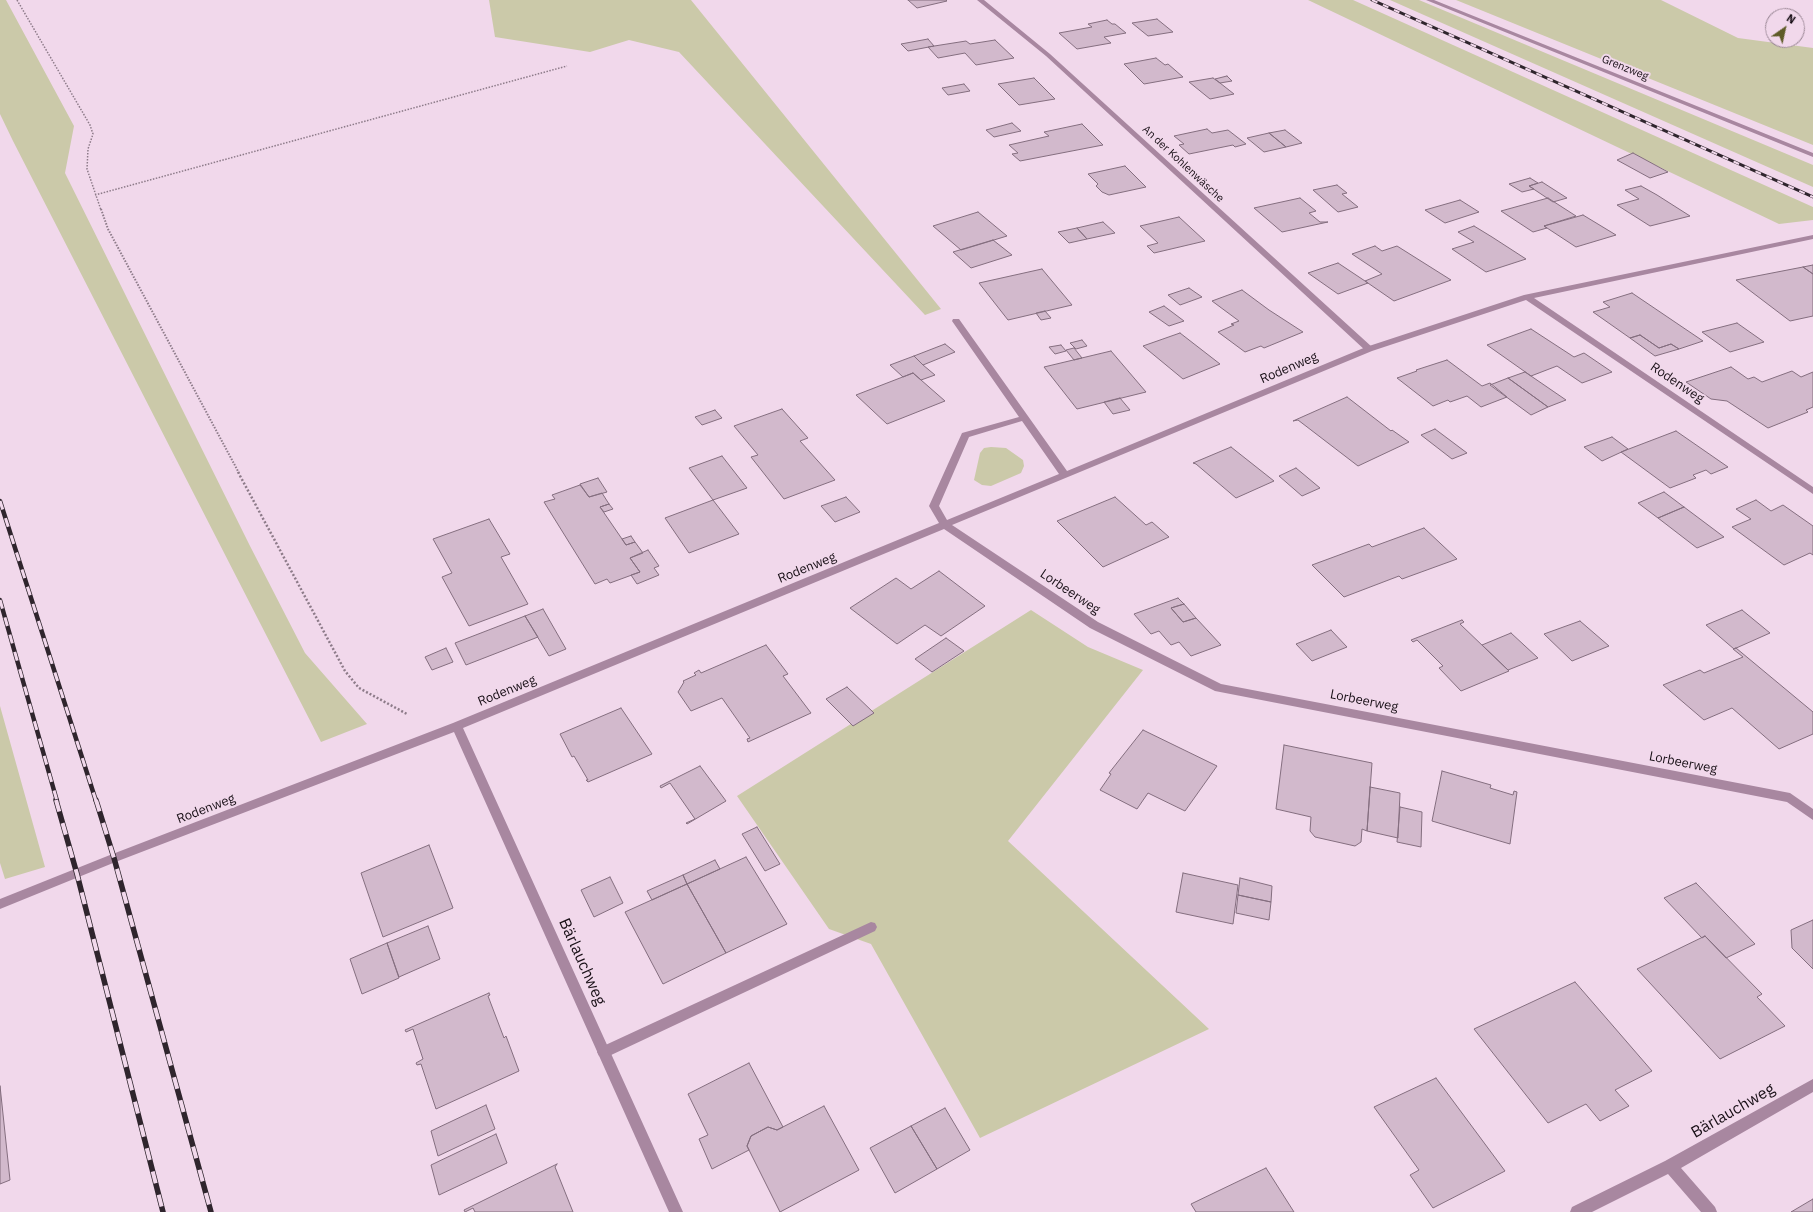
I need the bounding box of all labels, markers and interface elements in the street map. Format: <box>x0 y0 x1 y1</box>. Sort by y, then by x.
north arrow <box>1765 8 1805 48</box>
text: N <box>1784 11 1798 27</box>
street label: Grenzweg <box>1600 53 1650 83</box>
street label: An der Kohlenwäsche <box>1139 123 1227 205</box>
street label: Rodenweg <box>1258 349 1320 387</box>
street label: Rodenweg <box>1647 359 1707 407</box>
street label: Rodenweg <box>776 549 838 587</box>
street label: Lorbeerweg <box>1037 566 1103 618</box>
street label: Rodenweg <box>476 672 538 710</box>
street label: Lorbeerweg <box>1329 687 1399 715</box>
street label: Lorbeerweg <box>1648 749 1718 777</box>
street label: Rodenweg <box>175 791 237 827</box>
street label: Bärlauchweg <box>554 915 610 1009</box>
street label: Bärlauchweg <box>1688 1079 1778 1143</box>

